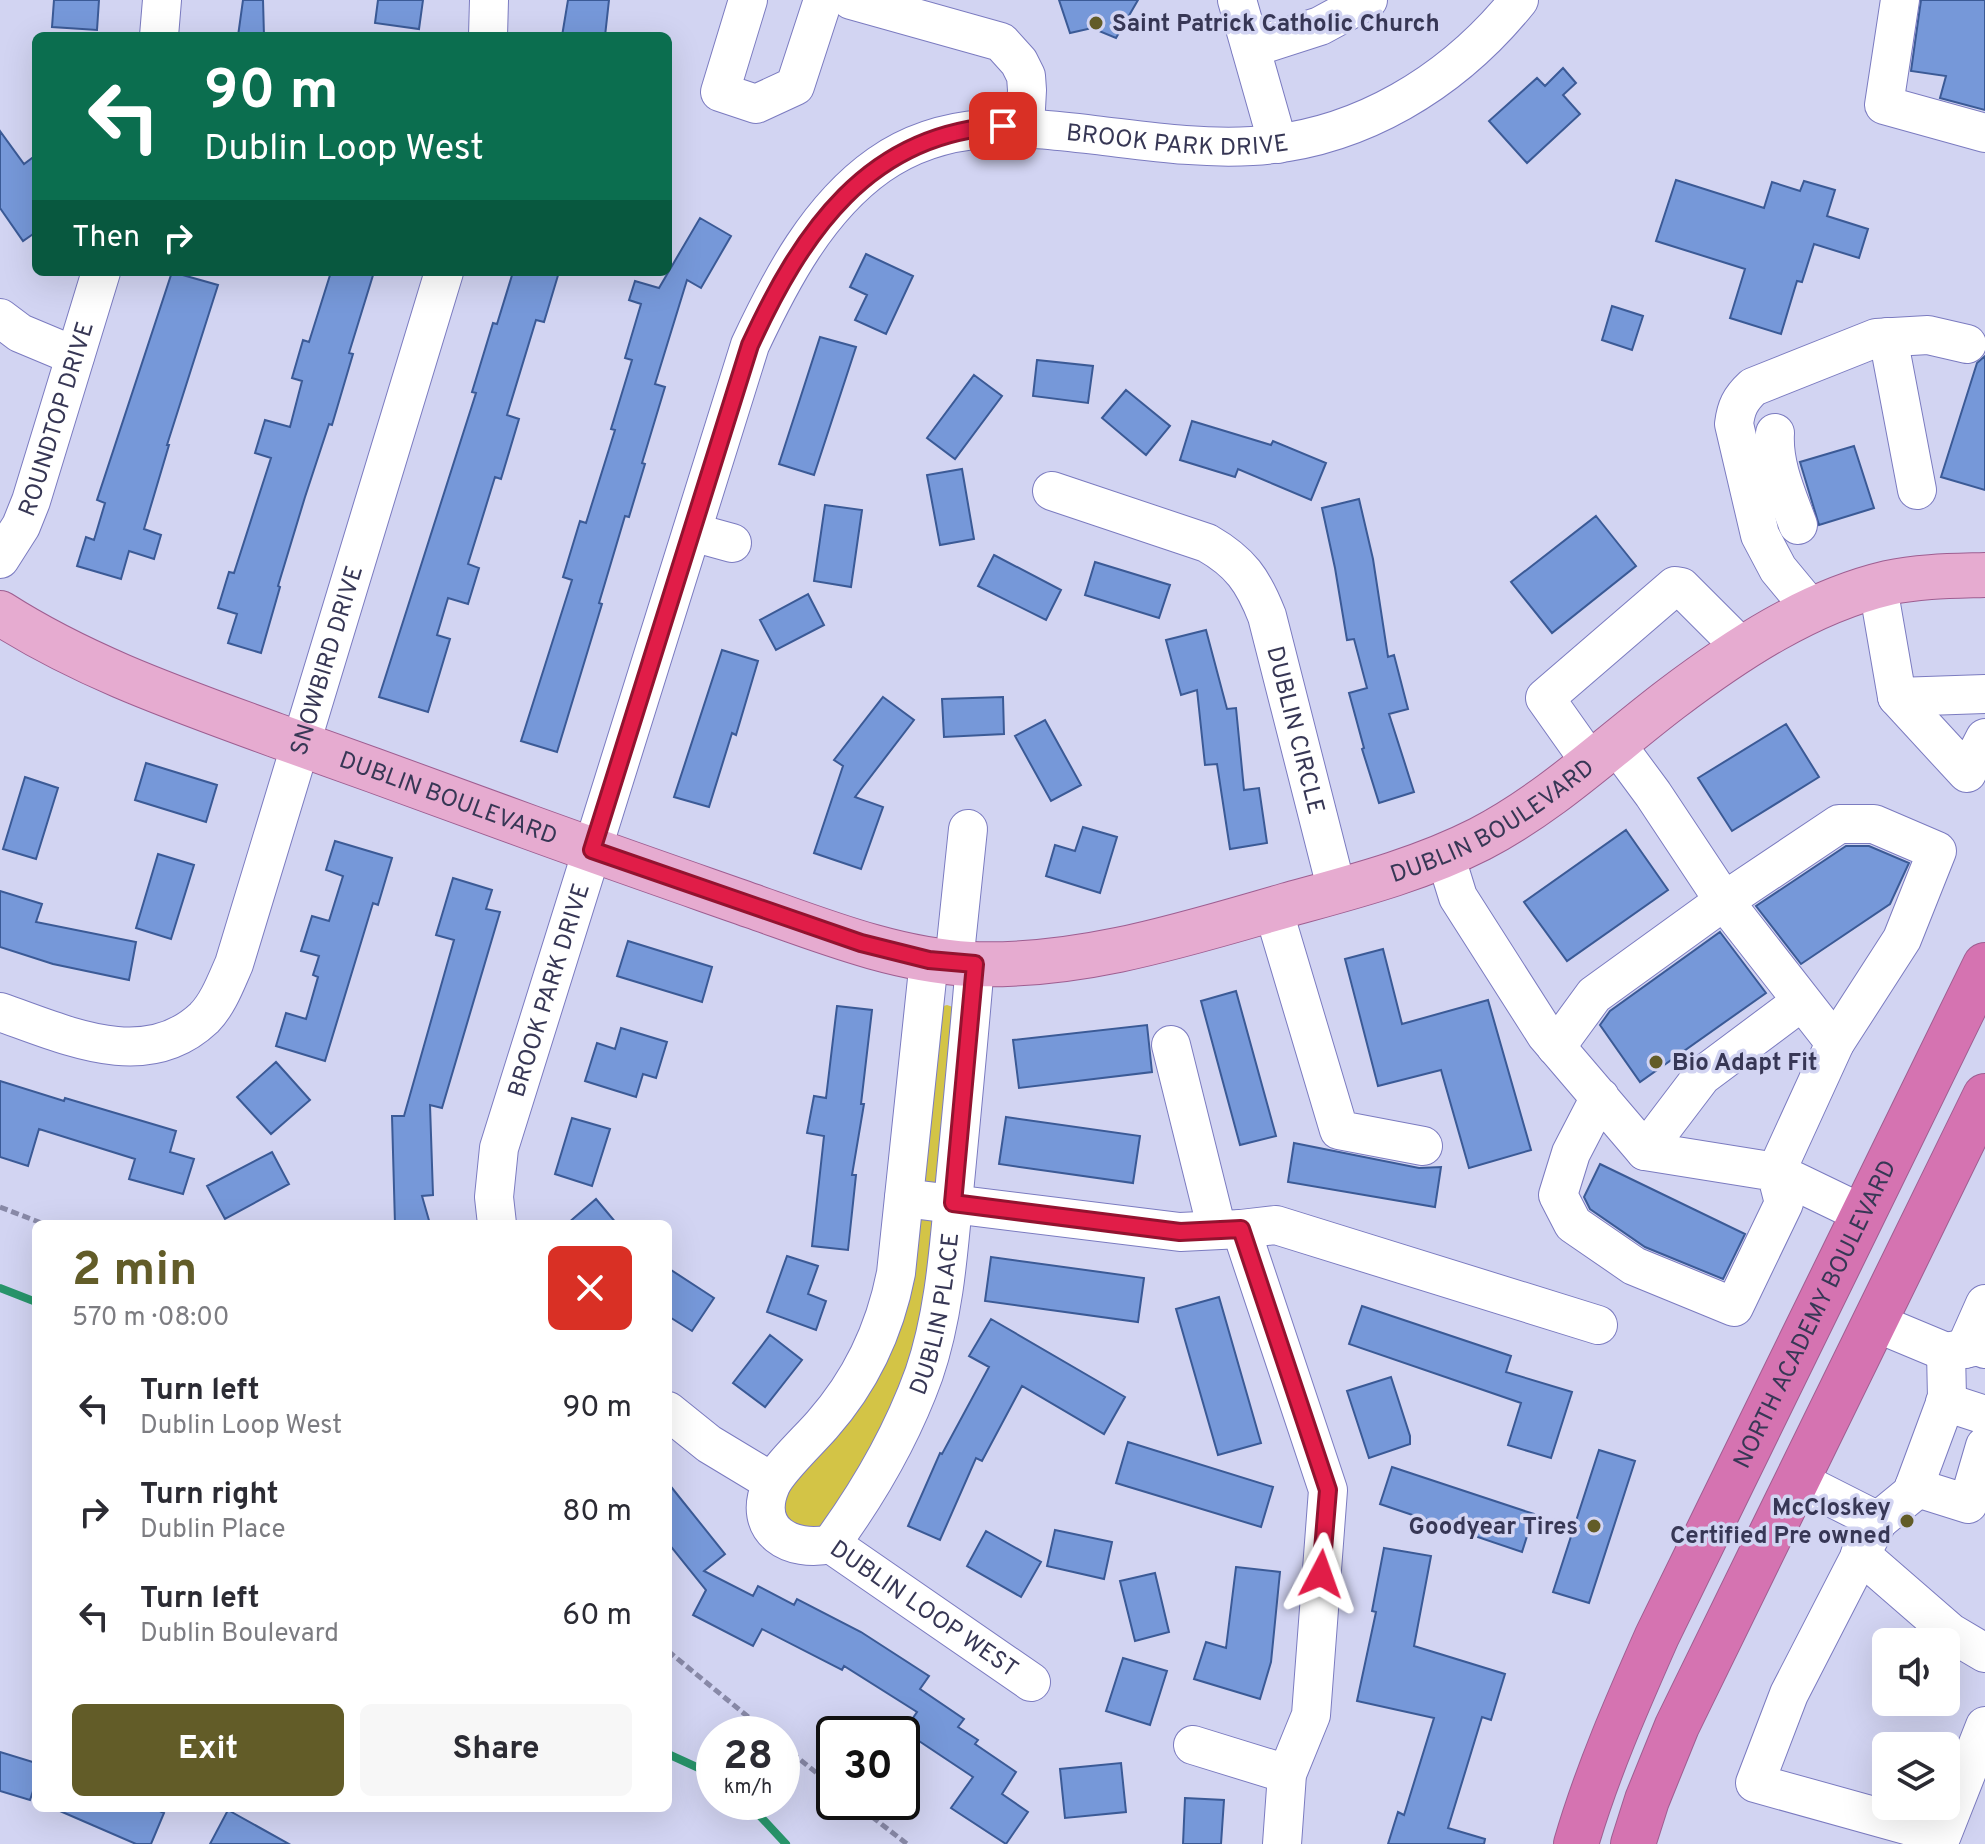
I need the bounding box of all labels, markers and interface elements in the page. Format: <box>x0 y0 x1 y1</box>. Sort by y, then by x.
place label: Saint Patrick Catholic Church <box>1112 10 1440 40</box>
marker: Saint Patrick Catholic Church <box>1087 14 1105 32</box>
text: 90 m <box>204 58 339 128</box>
icon: left <box>72 64 176 168</box>
pin <box>969 92 1037 160</box>
icon: arrive <box>981 104 1025 148</box>
street label: BROOK PARK DRIVE <box>1065 119 1290 164</box>
text: Dublin Loop West <box>204 127 484 173</box>
icon: right <box>156 216 200 260</box>
text: Then <box>72 220 140 257</box>
street label: ROUNDTOP DRIVE <box>13 318 102 521</box>
street label: SNOWBIRD DRIVE <box>285 562 371 759</box>
street label: DUBLIN CIRCLE <box>1258 643 1330 818</box>
street label: DUBLIN BOULEVARD <box>335 746 561 853</box>
street label: DUBLIN BOULEVARD <box>1387 753 1601 891</box>
street label: BROOK PARK DRIVE <box>503 880 598 1101</box>
place label: Bio Adapt Fit <box>1672 1049 1817 1079</box>
marker: Bio Adapt Fit <box>1647 1053 1665 1071</box>
street label: NORTH ACADEMY BOULEVARD <box>1728 1156 1904 1474</box>
street label: DUBLIN PLACE <box>904 1231 967 1400</box>
text: 2 min <box>72 1242 197 1302</box>
button: close <box>548 1246 632 1330</box>
text: 570 m · 08:00 <box>72 1302 229 1335</box>
text: Turn left <box>140 1373 260 1410</box>
icon: left <box>72 1386 116 1430</box>
text: 90 m <box>563 1390 632 1427</box>
text: Dublin Loop West <box>140 1410 342 1443</box>
text: Turn right <box>140 1477 278 1514</box>
icon: right <box>72 1490 116 1534</box>
text: 80 m <box>562 1494 632 1531</box>
place label: McCloskey Certified Pre owned <box>1670 1494 1891 1552</box>
marker: McCloskey Certified Pre owned <box>1898 1512 1916 1530</box>
place label: Goodyear Tires <box>1409 1513 1578 1543</box>
text: Dublin Place <box>140 1514 286 1547</box>
marker: Goodyear Tires <box>1585 1517 1603 1535</box>
position arrow <box>1279 1532 1363 1616</box>
street label: DUBLIN LOOP WEST <box>823 1535 1023 1685</box>
text: Turn left <box>140 1581 260 1618</box>
icon: left <box>72 1594 116 1638</box>
text: 60 m <box>562 1598 632 1635</box>
text: Dublin Boulevard <box>140 1618 339 1651</box>
map controls <box>1872 1628 1960 1820</box>
button: sound <box>1872 1628 1960 1716</box>
button: Exit <box>72 1704 344 1796</box>
button: Share <box>360 1704 632 1796</box>
speed limit sign: 30 <box>816 1716 920 1820</box>
button: layers <box>1872 1732 1960 1820</box>
text: 28 <box>723 1733 773 1783</box>
text: km/h <box>724 1775 772 1801</box>

